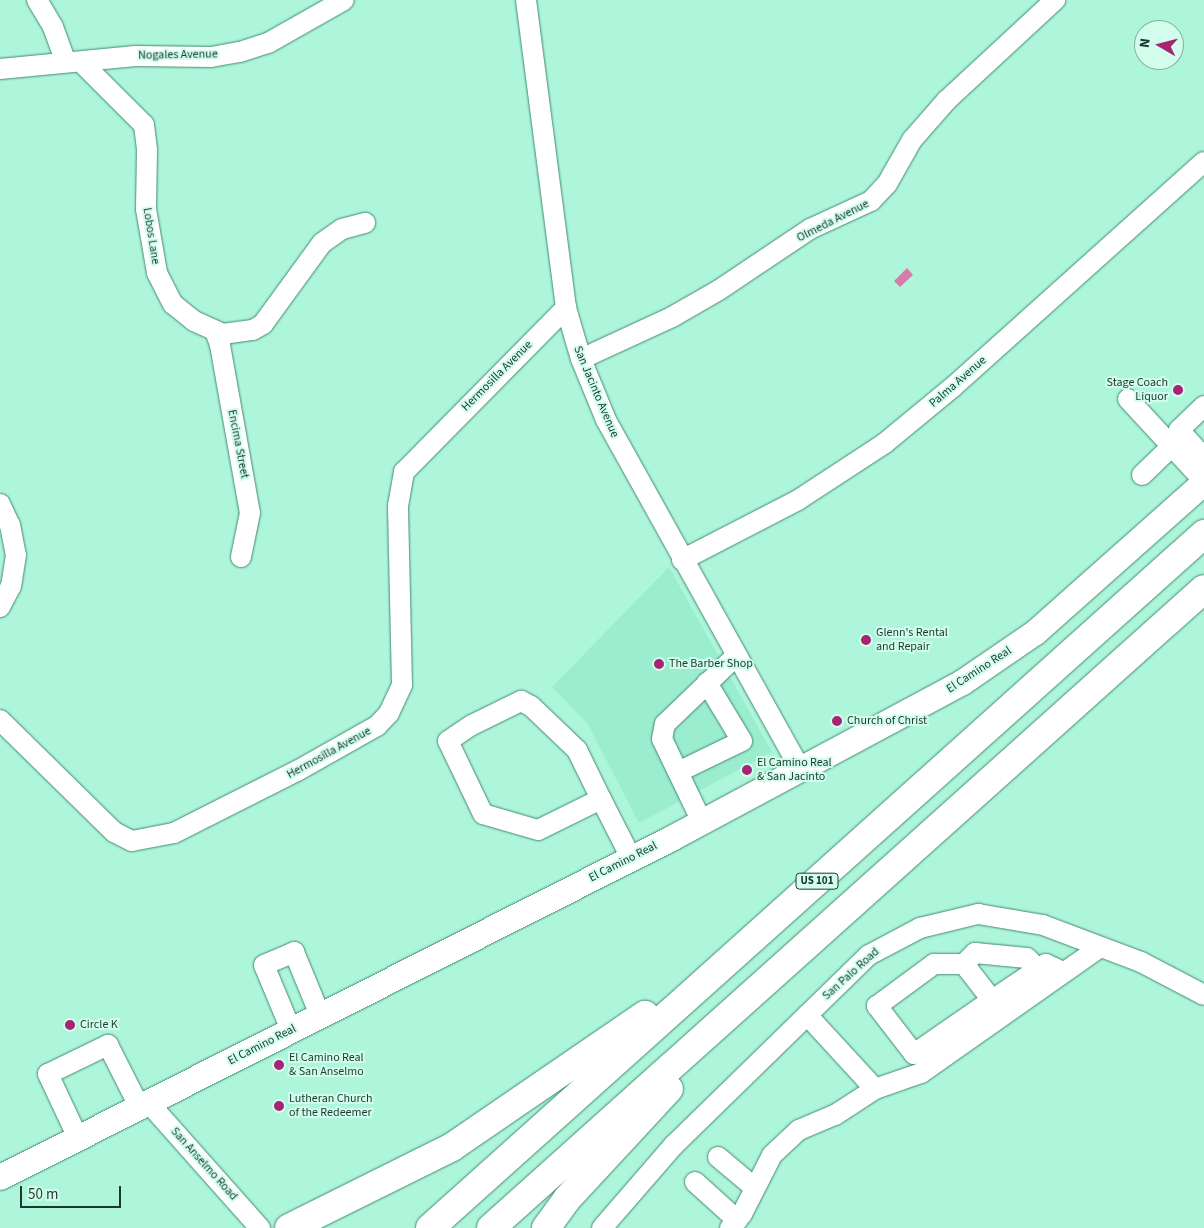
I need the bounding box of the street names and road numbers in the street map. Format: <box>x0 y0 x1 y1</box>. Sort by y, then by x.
street label: Nogales Avenue <box>138 47 218 63</box>
street label: Olmeda Avenue <box>795 197 871 245</box>
street label: Lobos Lane <box>139 207 163 265</box>
street label: Hermosilla Avenue <box>459 338 535 414</box>
street label: San Jacinto Avenue <box>570 344 622 440</box>
street label: Palma Avenue <box>927 353 989 411</box>
street label: Encima Street <box>224 408 252 480</box>
street label: El Camino Real <box>944 644 1014 696</box>
street label: Hermosilla Avenue <box>284 724 374 782</box>
street label: El Camino Real <box>586 839 660 885</box>
road number: US 101 <box>794 872 840 889</box>
street label: San Palo Road <box>820 945 882 1003</box>
street label: El Camino Real <box>225 1022 299 1068</box>
street label: San Anselmo Road <box>167 1125 241 1203</box>

